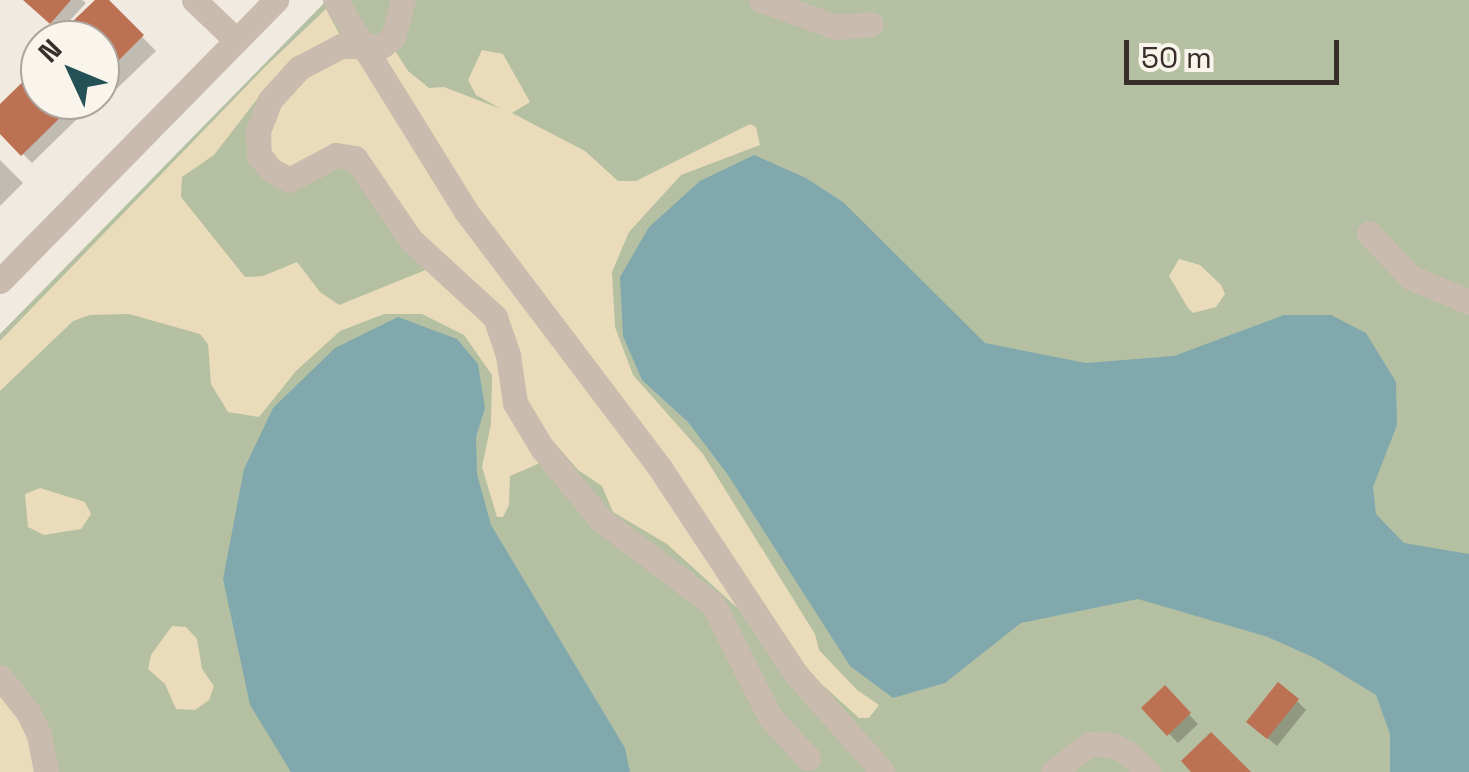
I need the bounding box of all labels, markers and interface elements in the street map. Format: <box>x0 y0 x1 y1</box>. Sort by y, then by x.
north arrow <box>20 20 120 120</box>
scale bar <box>1129 20 1344 82</box>
text: N <box>30 31 69 70</box>
text: 50 m <box>1141 38 1212 77</box>

